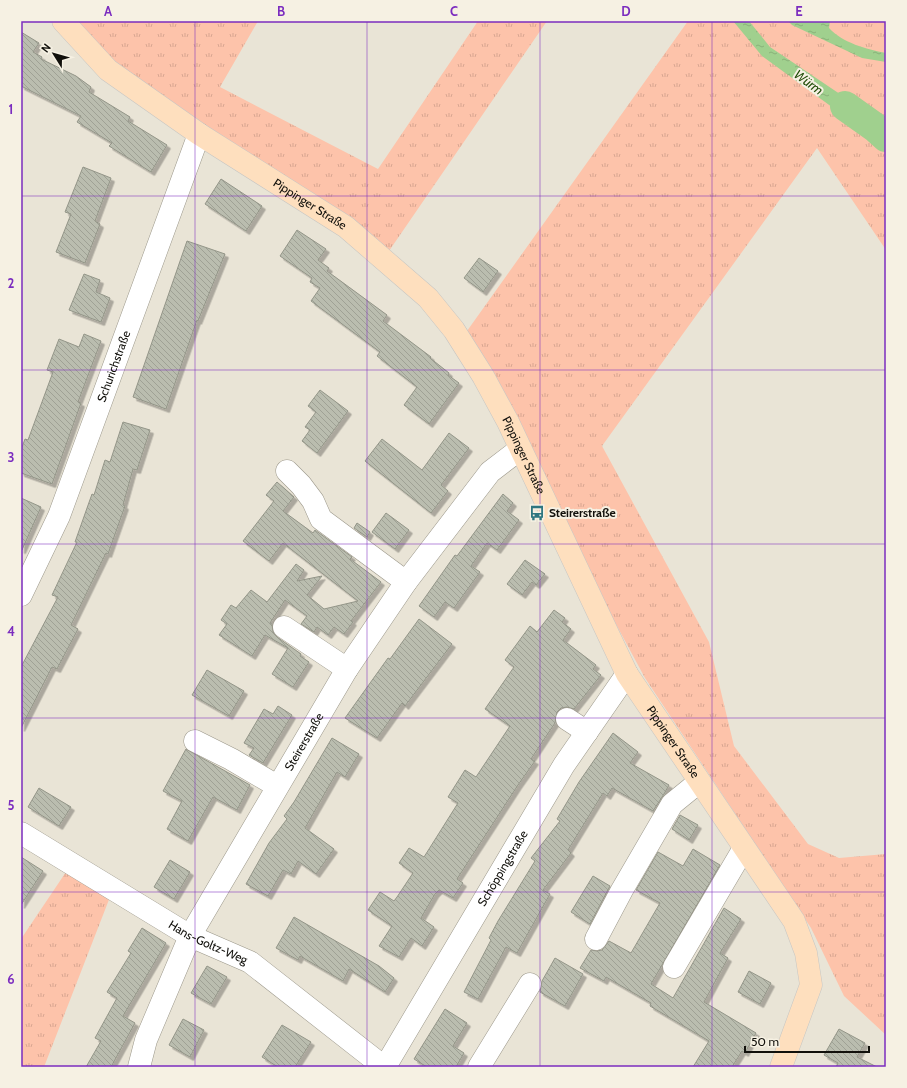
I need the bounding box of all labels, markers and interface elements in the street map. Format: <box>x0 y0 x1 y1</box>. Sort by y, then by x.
text: A <box>104 3 113 19</box>
text: B <box>277 3 285 19</box>
text: C <box>450 3 458 19</box>
text: D <box>621 3 631 19</box>
text: E <box>795 3 803 19</box>
north arrow <box>34 34 74 74</box>
text: N <box>38 41 54 55</box>
water label: Würm <box>791 66 827 98</box>
text: 1 <box>9 101 13 117</box>
street label: Pippinger Straße <box>271 175 350 233</box>
text: 2 <box>8 275 15 291</box>
street label: Schurichstraße <box>93 328 133 404</box>
street label: Pippinger Straße <box>499 414 549 496</box>
text: 3 <box>7 449 15 465</box>
bus stop icon: Steirerstraße <box>528 504 546 522</box>
place label: Steirerstraße <box>549 505 616 520</box>
text: 4 <box>7 623 15 639</box>
street label: Pippinger Straße <box>644 703 703 781</box>
street label: Steirerstraße <box>281 710 327 773</box>
text: 5 <box>8 797 15 813</box>
street label: Schöppingstraße <box>474 827 531 909</box>
street label: Hans-Goltz-Weg <box>166 917 251 967</box>
text: 6 <box>7 971 15 987</box>
scale bar <box>745 1028 869 1054</box>
text: 50 m <box>751 1034 779 1049</box>

